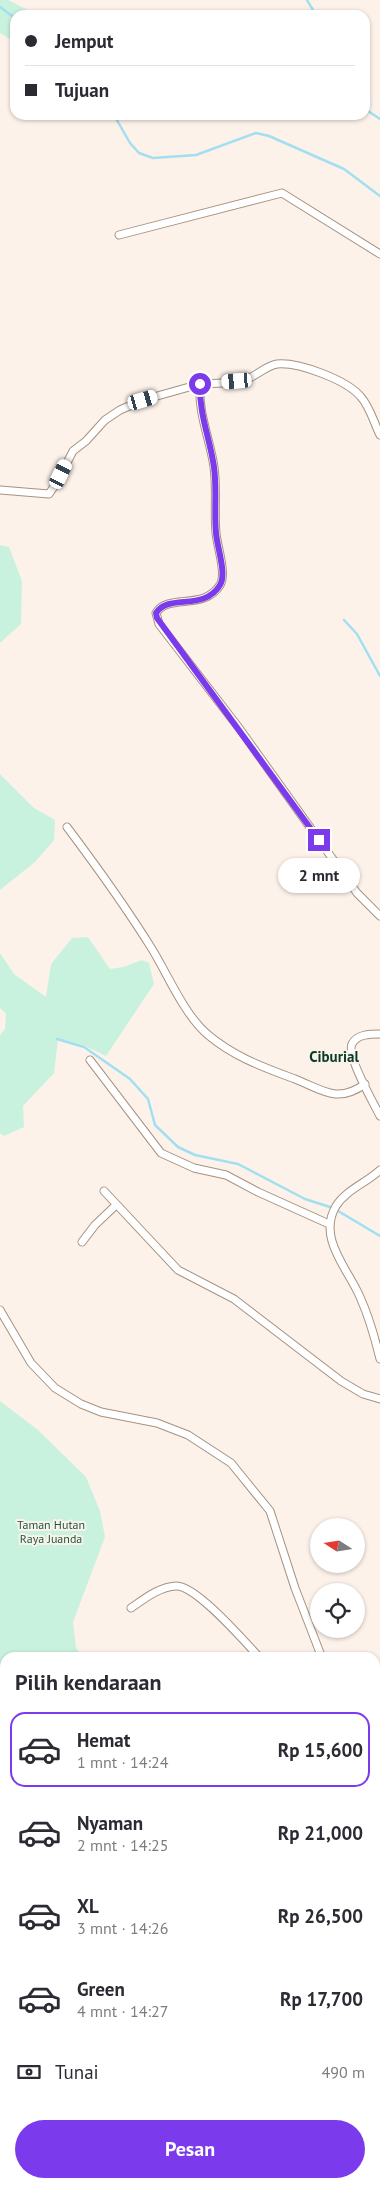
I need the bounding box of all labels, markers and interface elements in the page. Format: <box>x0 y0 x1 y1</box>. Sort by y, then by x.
text: Jemput <box>55 29 113 53</box>
text: Tujuan <box>55 78 109 102</box>
car <box>221 372 252 390</box>
route start <box>189 373 211 395</box>
car <box>126 389 159 411</box>
car <box>47 457 74 491</box>
route end <box>308 829 330 851</box>
callout: 2 mnt <box>278 858 360 892</box>
text: 2 mnt <box>299 865 339 885</box>
district label: Ciburial <box>309 1047 359 1066</box>
park label: Taman Hutan Raya Juanda <box>17 1517 85 1546</box>
north arrow <box>310 1518 365 1572</box>
map controls <box>310 1518 365 1638</box>
button: locate <box>310 1583 365 1638</box>
text: Pilih kendaraan <box>15 1668 161 1696</box>
icon: car <box>17 1727 62 1772</box>
text: Hemat <box>77 1728 130 1752</box>
text: Rp 15,600 <box>278 1738 363 1762</box>
text: 1 mnt · 14:24 <box>77 1752 168 1772</box>
icon: car <box>17 1810 62 1855</box>
text: Nyaman <box>77 1811 143 1835</box>
text: Rp 21,000 <box>278 1821 363 1845</box>
text: 2 mnt · 14:25 <box>77 1835 168 1855</box>
icon: car <box>17 1893 62 1938</box>
text: XL <box>77 1894 99 1918</box>
text: Rp 26,500 <box>278 1904 363 1928</box>
text: 3 mnt · 14:26 <box>77 1918 168 1938</box>
icon: car <box>17 1976 62 2021</box>
text: Green <box>77 1977 125 2001</box>
text: Rp 17,700 <box>280 1987 363 2011</box>
text: 4 mnt · 14:27 <box>77 2001 168 2021</box>
icon: cash <box>15 2058 43 2086</box>
text: Tunai <box>55 2060 99 2084</box>
text: 490 m <box>322 2062 365 2082</box>
button: Pesan <box>15 2120 365 2178</box>

